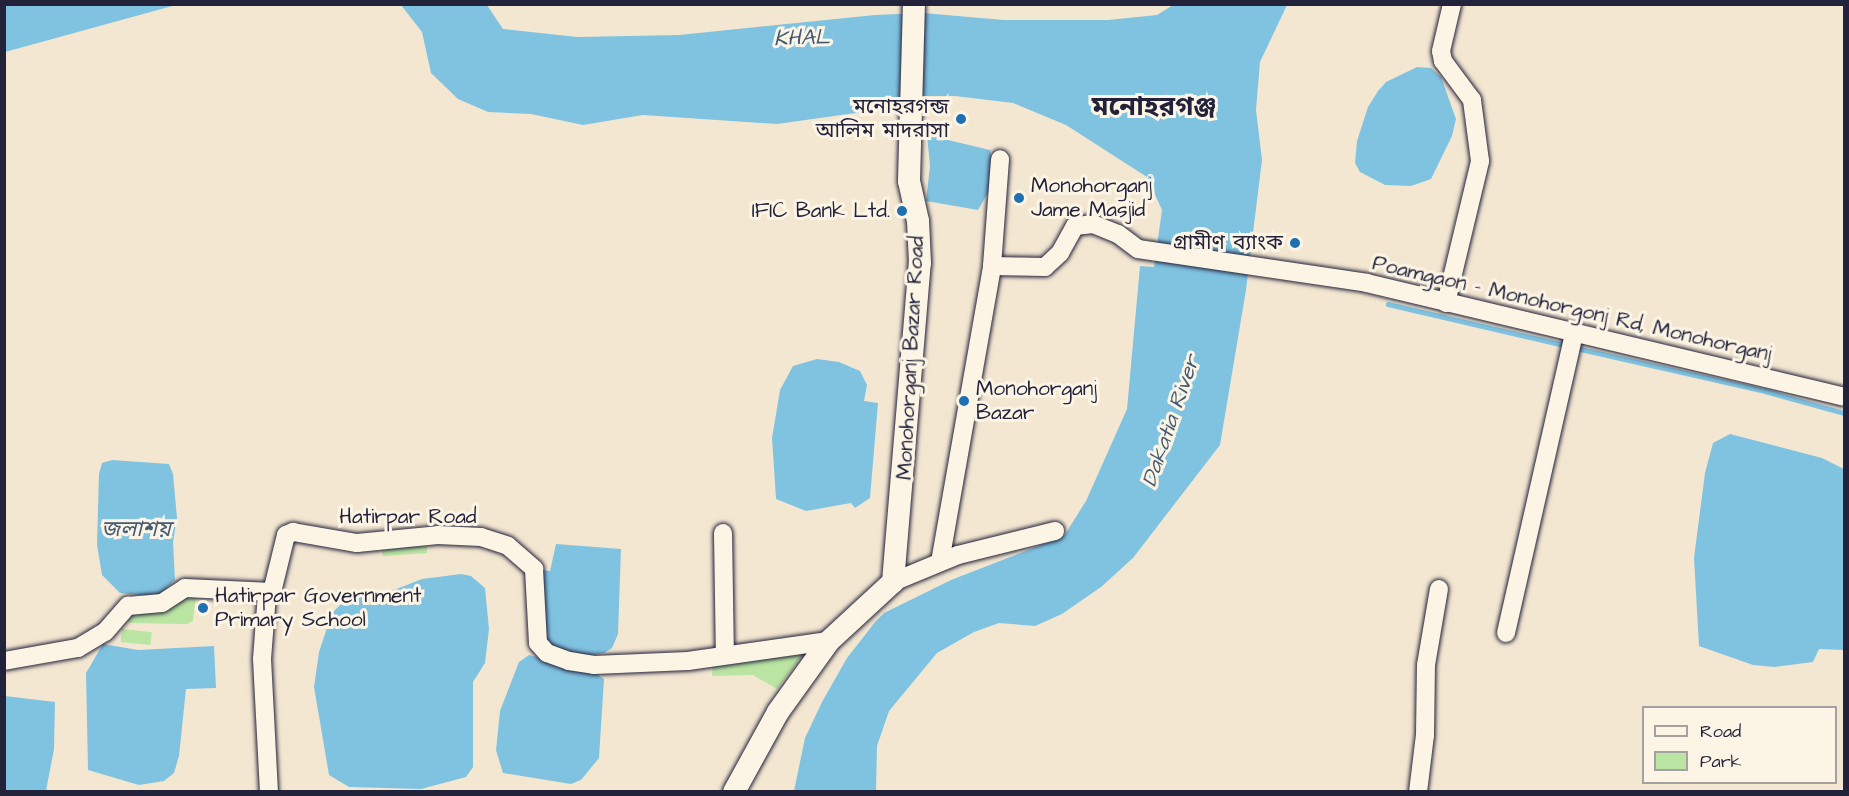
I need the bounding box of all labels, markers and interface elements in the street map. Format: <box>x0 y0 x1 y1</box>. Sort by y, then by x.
water label: KHAL <box>774 24 830 52</box>
district label: মনোহরগঞ্জ <box>1092 92 1216 124</box>
place label: মনোহরগন্জ আলিম মাদরাসা <box>816 94 949 144</box>
marker: মনোহরগন্জ আলিম মাদরাসা <box>954 112 968 126</box>
place label: Monohorganj Jame Masjid <box>1031 173 1152 223</box>
marker: Monohorganj Jame Masjid <box>1012 191 1026 205</box>
place label: IFIC Bank Ltd. <box>752 198 890 224</box>
marker: IFIC Bank Ltd. <box>895 204 909 218</box>
place label: গ্রামীণ ব্যাংক <box>1173 230 1283 256</box>
street label: Monohorganj Bazar Road <box>892 235 930 481</box>
marker: গ্রামীণ ব্যাংক <box>1288 236 1302 250</box>
street label: Poamgaon - Monohorgonj Rd, Monohorganj <box>1370 251 1774 367</box>
water label: Dakatia River <box>1136 352 1206 490</box>
place label: Monohorganj Bazar <box>976 376 1097 426</box>
marker: Monohorganj Bazar <box>957 394 971 408</box>
street label: Hatirpar Road <box>339 504 477 530</box>
water label: জলাশয় <box>101 517 171 543</box>
place label: Hatirpar Government Primary School <box>215 583 421 633</box>
marker: Hatirpar Government Primary School <box>196 601 210 615</box>
legend <box>1642 706 1837 784</box>
text: Road <box>1700 719 1741 744</box>
text: Park <box>1700 749 1742 774</box>

